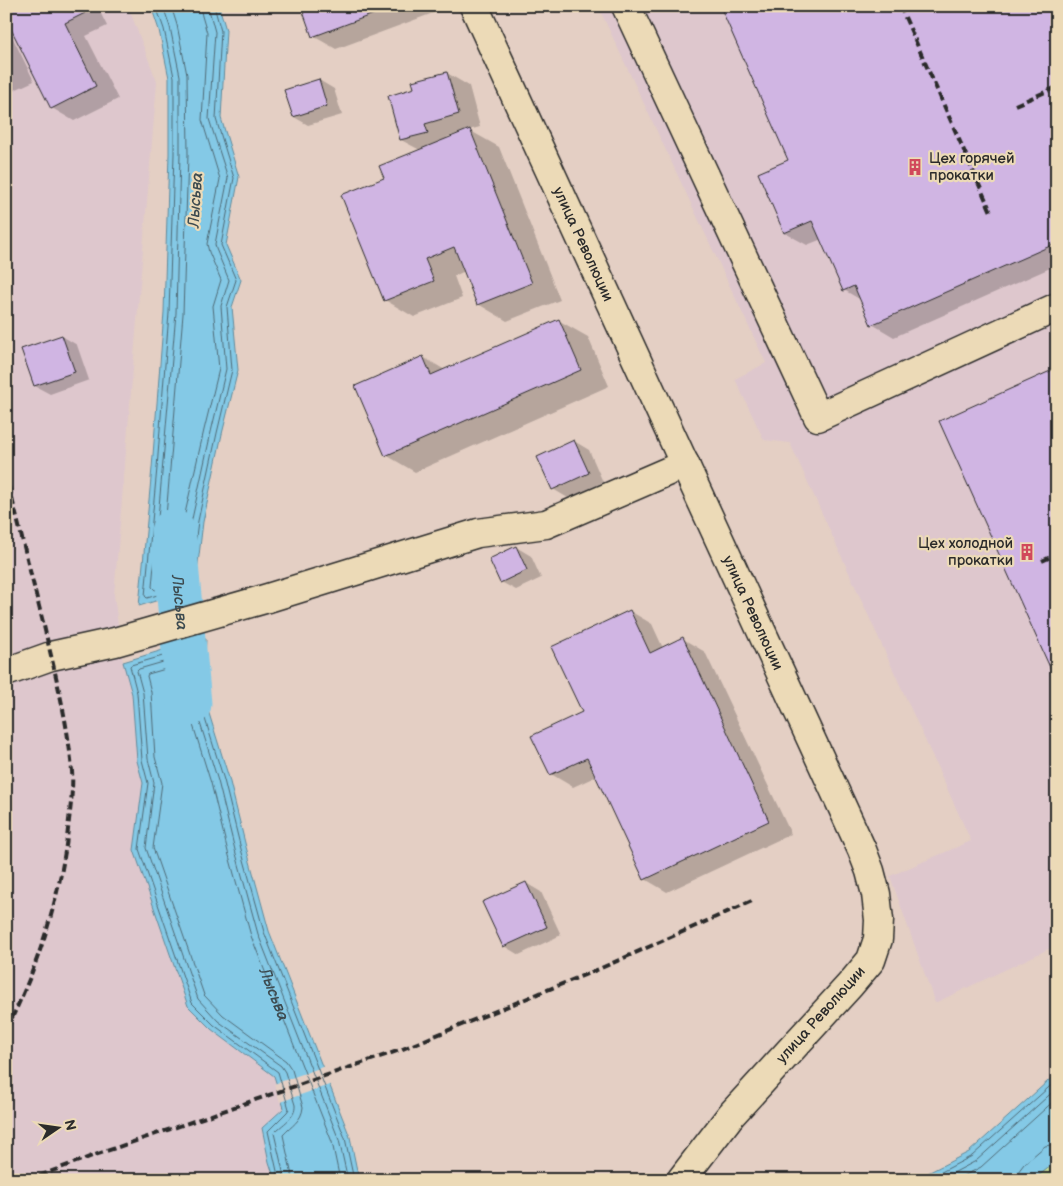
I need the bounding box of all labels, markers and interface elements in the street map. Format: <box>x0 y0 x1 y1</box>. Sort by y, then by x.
place label: Цех горячей прокатки <box>929 149 1014 185</box>
building icon: Цех горячей прокатки <box>905 157 925 177</box>
water label: Лысьва <box>185 172 207 229</box>
street label: улица Революции <box>549 184 618 304</box>
place label: Цех холодной прокатки <box>918 534 1013 570</box>
building icon: Цех холодной прокатки <box>1017 542 1037 562</box>
street label: улица Революции <box>718 552 788 673</box>
water label: Лысьва <box>167 573 192 631</box>
street label: улица Революции <box>772 962 870 1068</box>
water label: Лысьва <box>255 964 293 1024</box>
north arrow <box>32 1104 82 1154</box>
text: N <box>61 1118 80 1132</box>

